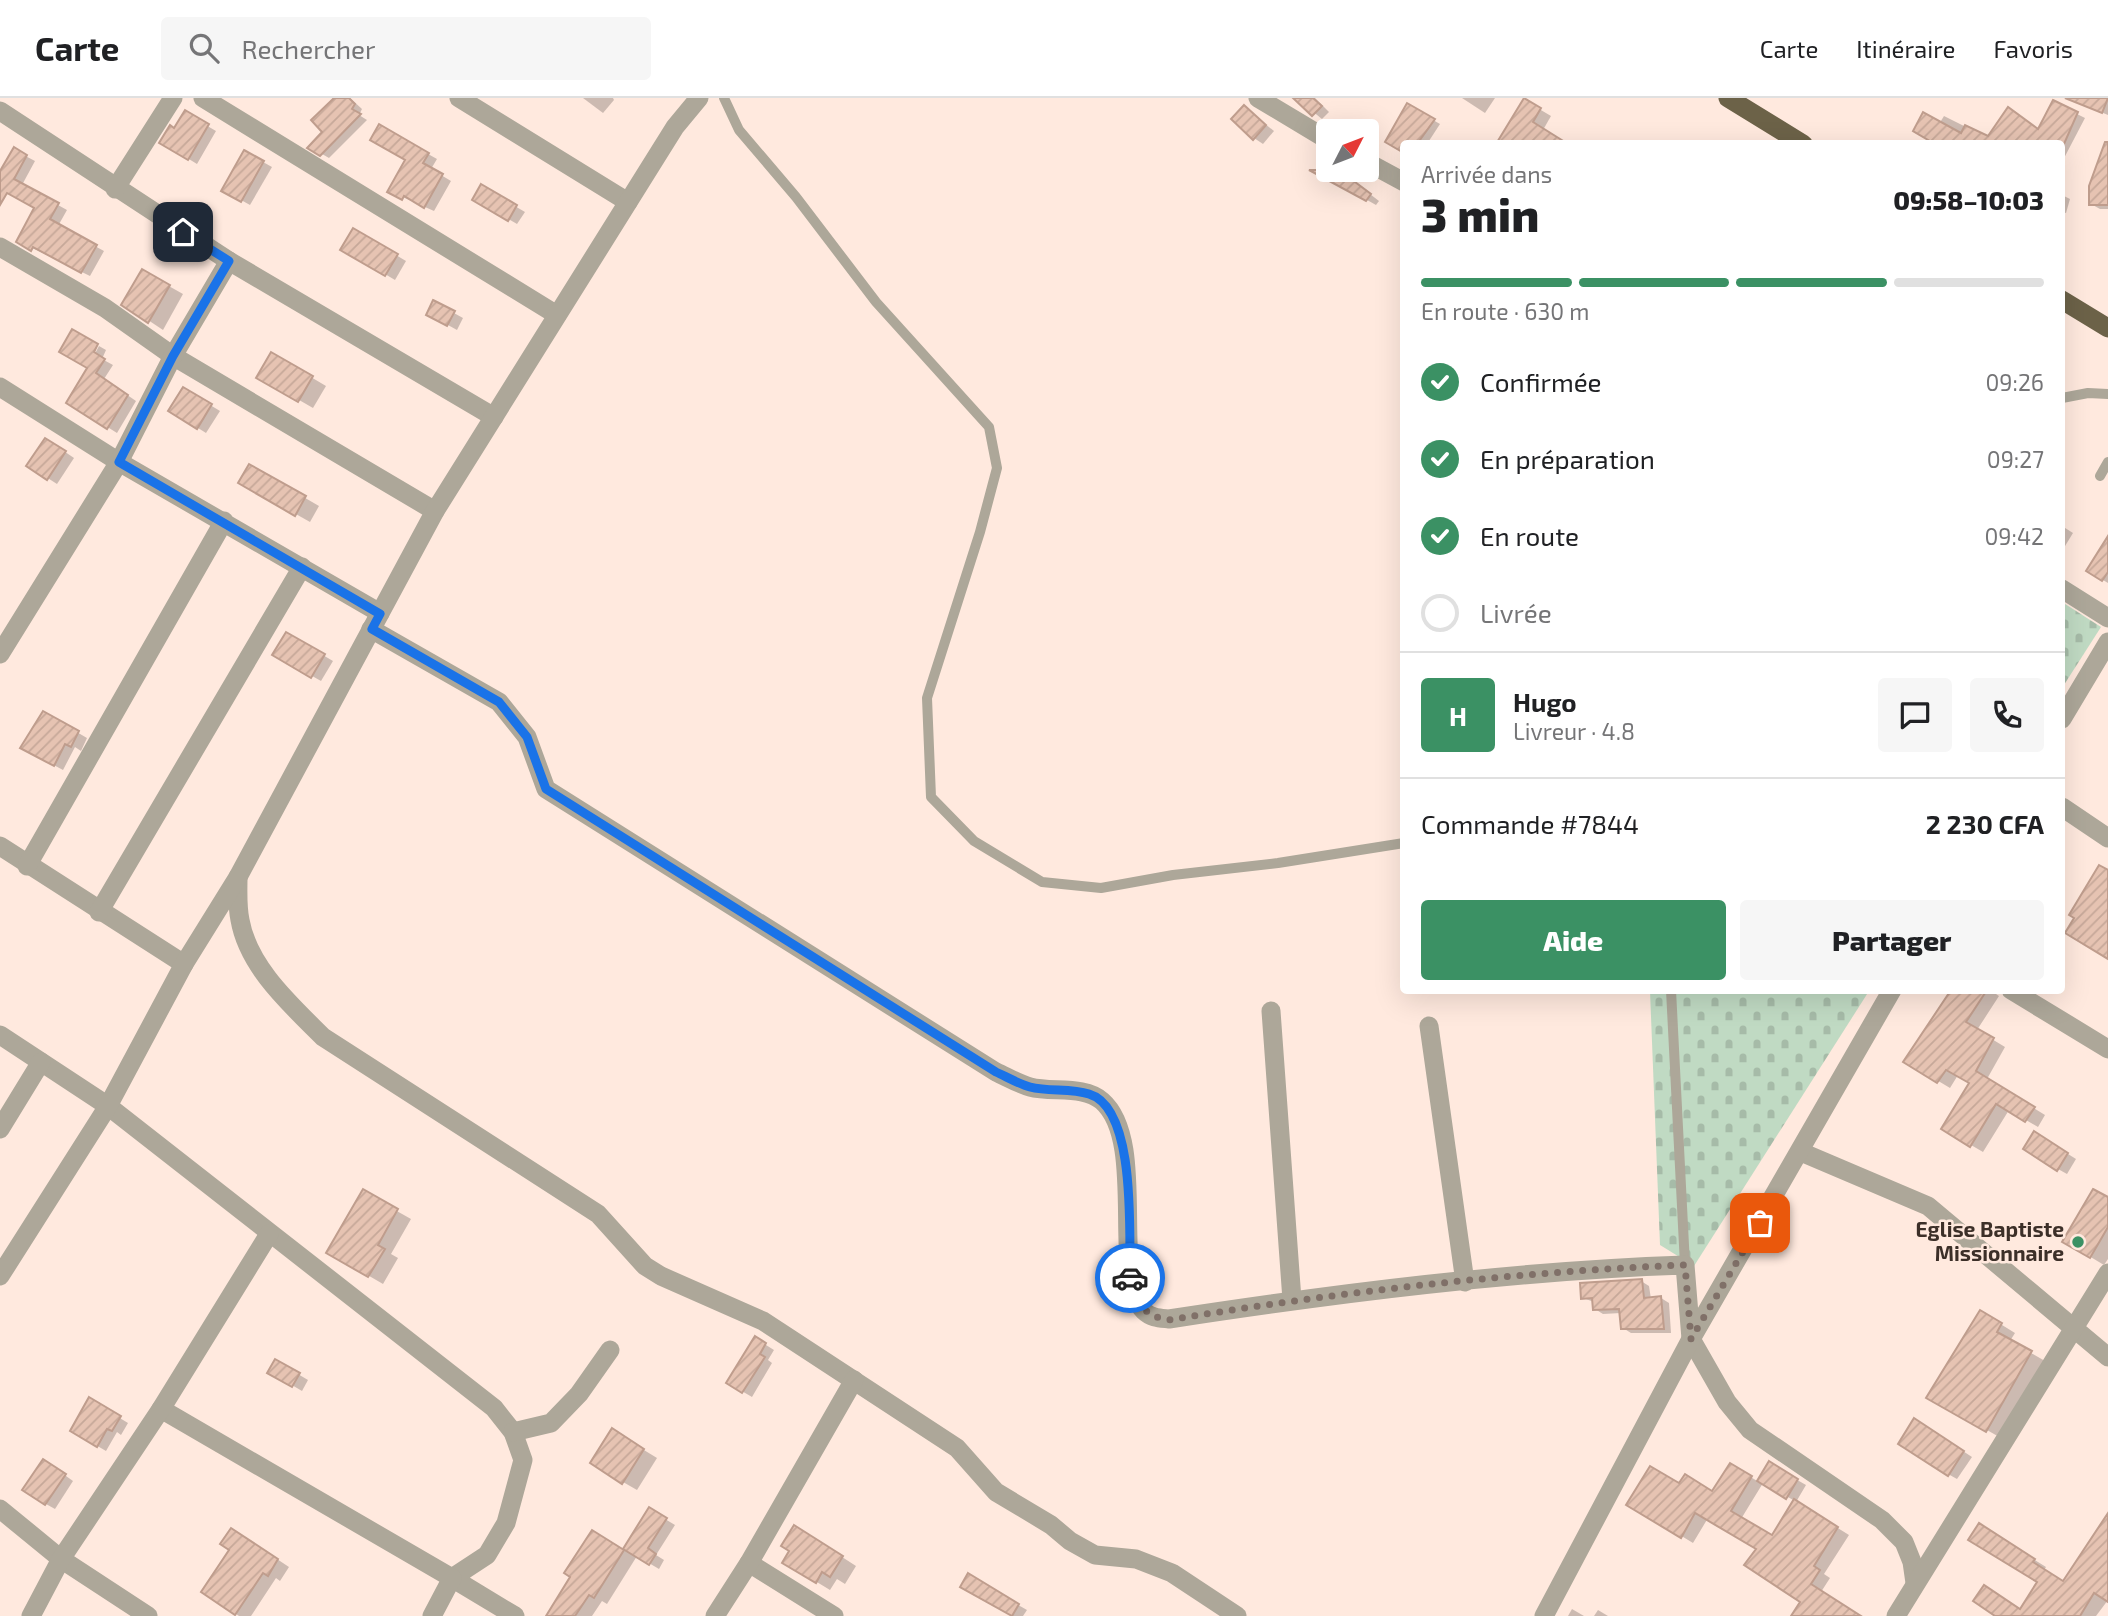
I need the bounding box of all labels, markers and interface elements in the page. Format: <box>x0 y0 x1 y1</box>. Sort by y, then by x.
search box <box>161 17 651 80</box>
text: Carte <box>35 28 119 68</box>
icon: search <box>185 29 223 67</box>
text: Rechercher <box>241 33 375 64</box>
text: Carte <box>1760 34 1818 63</box>
text: Itinéraire <box>1856 34 1955 63</box>
text: Favoris <box>1993 34 2073 63</box>
north arrow <box>1316 119 1379 182</box>
map controls <box>1316 119 1379 182</box>
text: Arrivée dans <box>1421 160 1552 188</box>
text: 09:58–10:03 <box>1893 184 2044 215</box>
text: 3 min <box>1421 186 1539 241</box>
pin <box>153 202 213 262</box>
icon: home <box>164 213 202 251</box>
text: En route · 630 m <box>1421 297 1589 325</box>
icon: check <box>1421 363 1459 401</box>
text: Confirmée <box>1480 366 1602 397</box>
text: 09:26 <box>1985 368 2044 396</box>
icon: check <box>1421 440 1459 478</box>
text: En préparation <box>1480 443 1655 474</box>
text: 09:27 <box>1987 445 2044 473</box>
icon: check <box>1421 517 1459 555</box>
text: En route <box>1480 520 1579 551</box>
text: 09:42 <box>1984 522 2044 550</box>
text: Livrée <box>1480 597 1552 628</box>
button: chat <box>1878 678 1952 752</box>
button: phone <box>1970 678 2044 752</box>
text: Hugo <box>1513 686 1577 717</box>
text: H <box>1449 700 1467 731</box>
text: Livreur · 4.8 <box>1513 717 1635 745</box>
text: Commande #7844 <box>1421 808 1639 839</box>
text: 2 230 CFA <box>1926 808 2044 839</box>
button: Aide <box>1421 900 1726 980</box>
button: Partager <box>1740 900 2044 980</box>
pin <box>1730 1193 1790 1253</box>
icon: bag <box>1741 1204 1779 1242</box>
place label: Eglise Baptiste Missionnaire <box>1915 1216 2064 1265</box>
marker: Eglise Baptiste Missionnaire <box>2070 1234 2086 1250</box>
courier <box>1095 1243 1165 1313</box>
icon: car <box>1111 1259 1149 1297</box>

